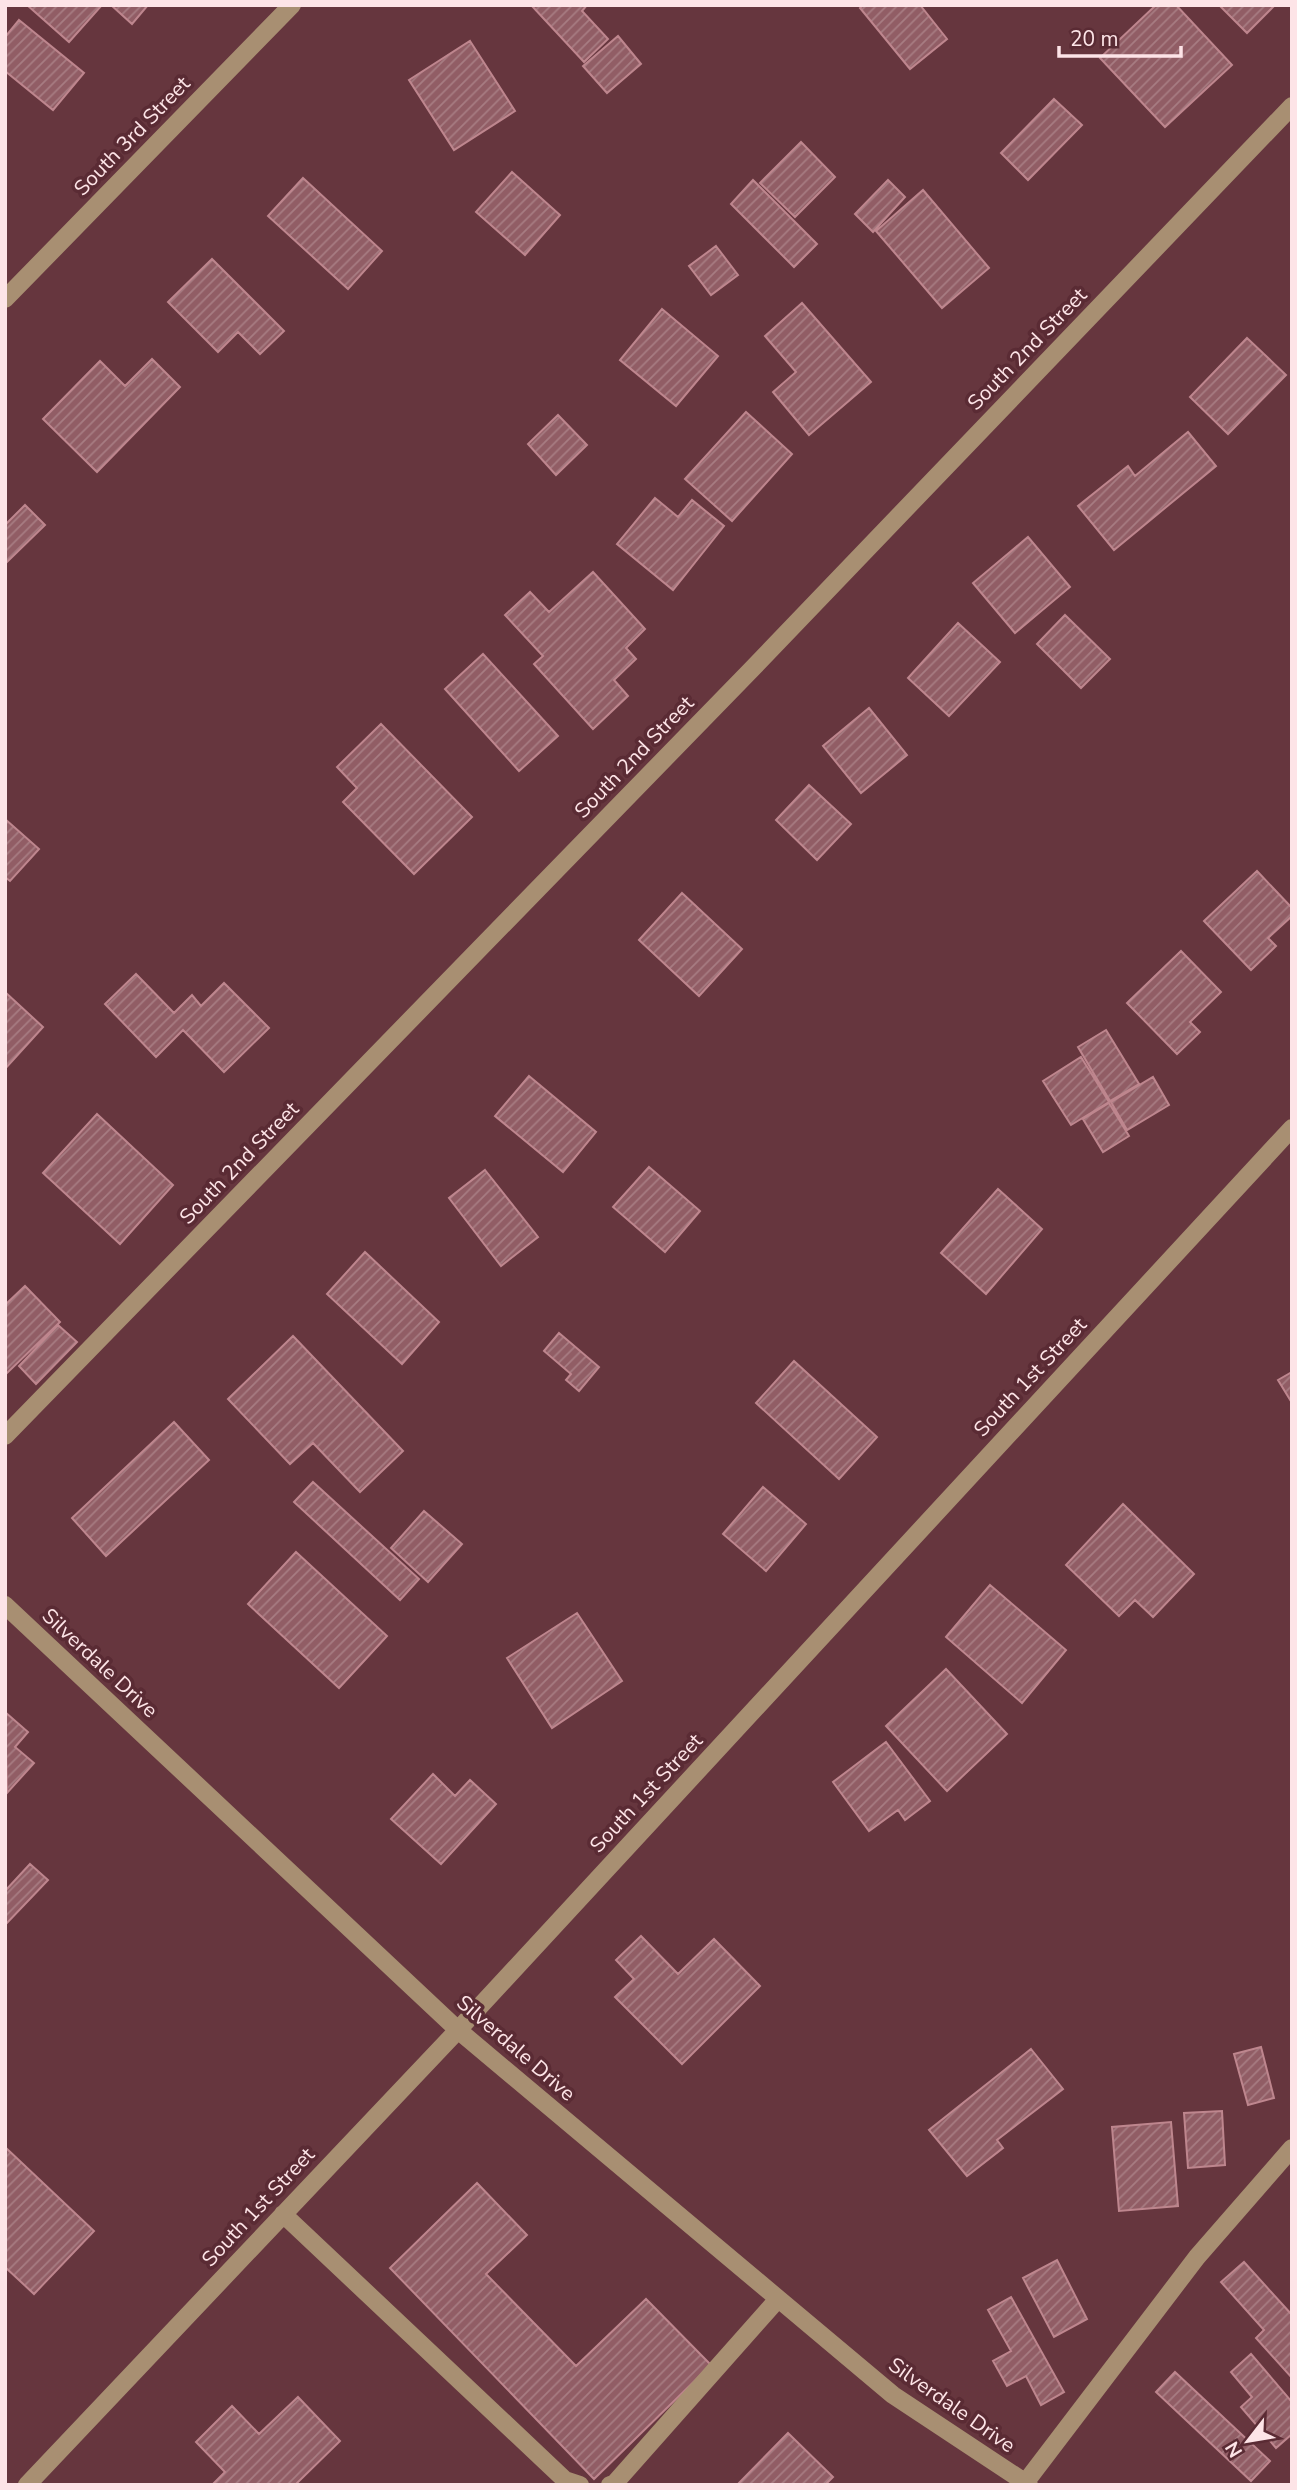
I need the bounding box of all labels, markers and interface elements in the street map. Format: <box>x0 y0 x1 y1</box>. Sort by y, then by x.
scale bar <box>1059 14 1182 58</box>
text: 20 m <box>1070 25 1119 53</box>
street label: South 3rd Street <box>68 70 197 202</box>
street label: South 2nd Street <box>961 281 1093 416</box>
street label: South 2nd Street <box>568 689 700 824</box>
street label: South 2nd Street <box>173 1095 305 1230</box>
street label: South 1st Street <box>967 1311 1093 1443</box>
street label: Silverdale Drive <box>36 1602 164 1724</box>
street label: South 1st Street <box>583 1727 709 1859</box>
street label: Silverdale Drive <box>451 1989 581 2107</box>
street label: South 1st Street <box>195 2141 321 2273</box>
street label: Silverdale Drive <box>883 2351 1021 2459</box>
north arrow <box>1213 2406 1283 2476</box>
text: N <box>1219 2436 1249 2462</box>

